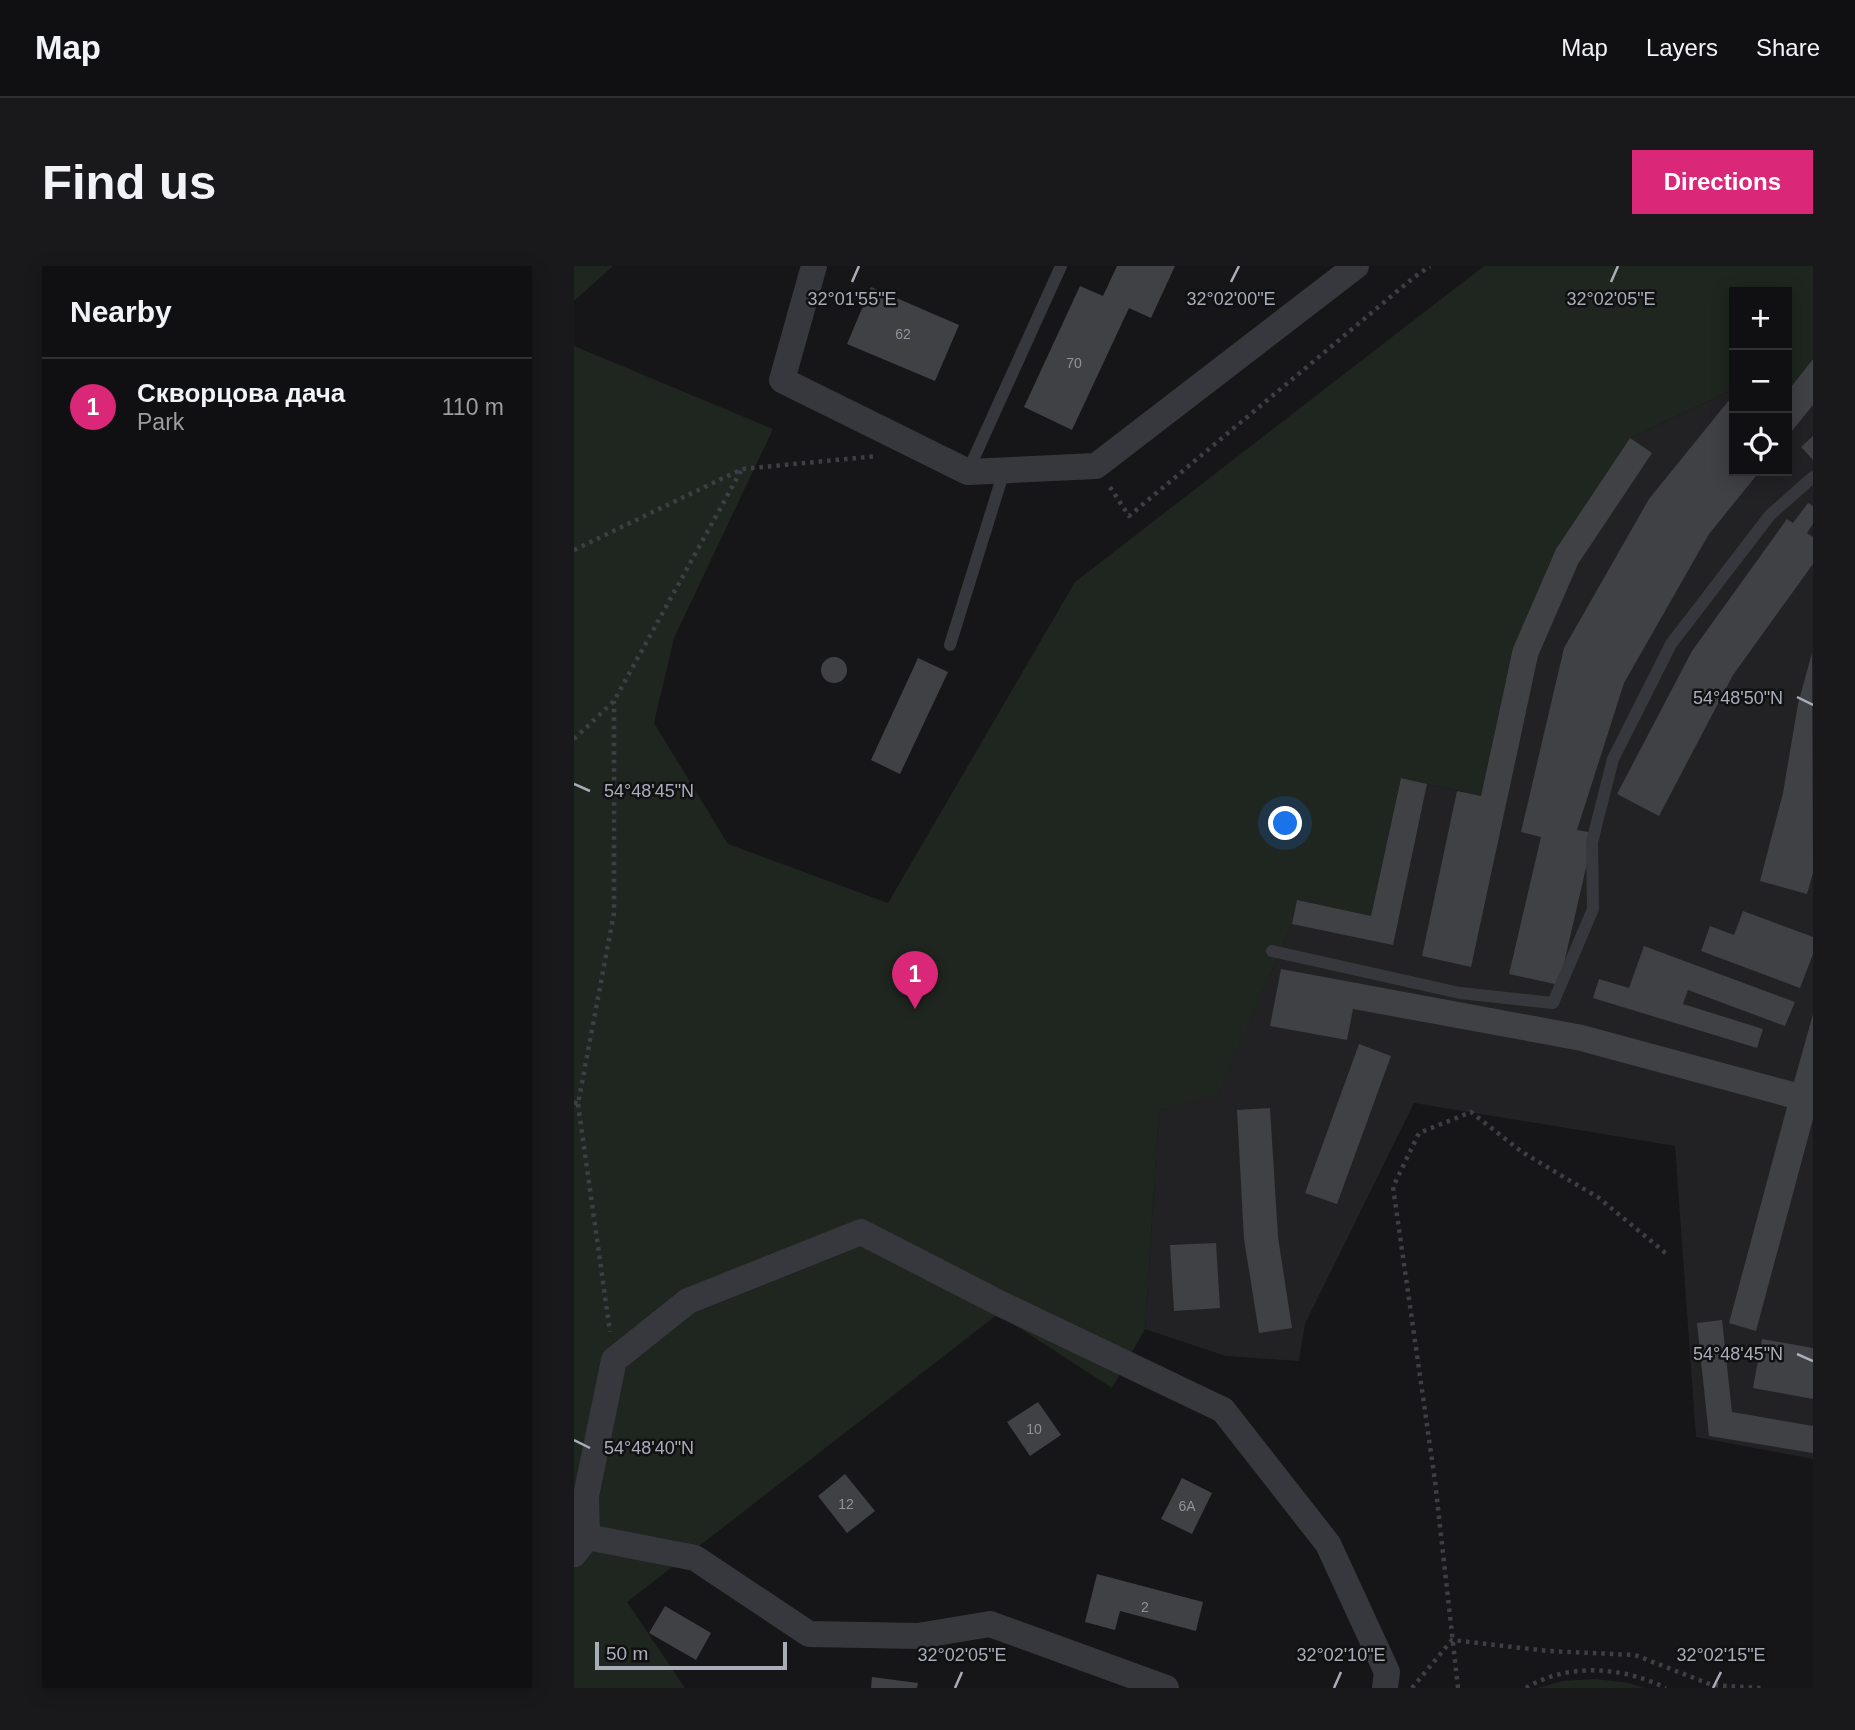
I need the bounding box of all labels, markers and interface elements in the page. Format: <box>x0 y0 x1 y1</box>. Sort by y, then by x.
text: Map <box>35 29 101 66</box>
text: Map <box>1561 34 1608 61</box>
text: Layers <box>1646 34 1718 61</box>
text: Share <box>1756 34 1820 61</box>
button: Directions <box>1632 150 1813 214</box>
text: Find us <box>42 155 216 209</box>
map controls <box>1729 287 1792 476</box>
button: + <box>1729 287 1792 350</box>
text: 32°01'55"E <box>807 289 897 309</box>
text: 32°02'00"E <box>1186 289 1276 309</box>
text: 32°02'05"E <box>1566 289 1656 309</box>
text: Nearby <box>70 295 172 328</box>
house number: 62 <box>895 326 911 342</box>
button: − <box>1729 350 1792 413</box>
house number: 70 <box>1066 355 1082 371</box>
text: Скворцова дача <box>137 378 345 408</box>
text: 1 <box>87 394 99 420</box>
text: 110 m <box>442 394 504 420</box>
text: Park <box>137 409 184 435</box>
button: locate <box>1729 413 1792 476</box>
text: 54°48'50"N <box>1693 688 1783 708</box>
text: 54°48'45"N <box>604 781 694 801</box>
your location <box>1268 806 1302 840</box>
pin: 1 <box>892 951 938 1009</box>
text: 54°48'45"N <box>1693 1344 1783 1364</box>
house number: 10 <box>1026 1421 1042 1437</box>
text: 54°48'40"N <box>604 1438 694 1458</box>
house number: 12 <box>838 1496 854 1512</box>
house number: 6А <box>1178 1498 1196 1514</box>
house number: 2 <box>1141 1599 1149 1615</box>
scale bar <box>595 1639 788 1671</box>
text: 50 m <box>606 1643 648 1664</box>
text: 32°02'05"E <box>917 1645 1007 1665</box>
text: 32°02'10"E <box>1296 1645 1386 1665</box>
text: 32°02'15"E <box>1676 1645 1766 1665</box>

